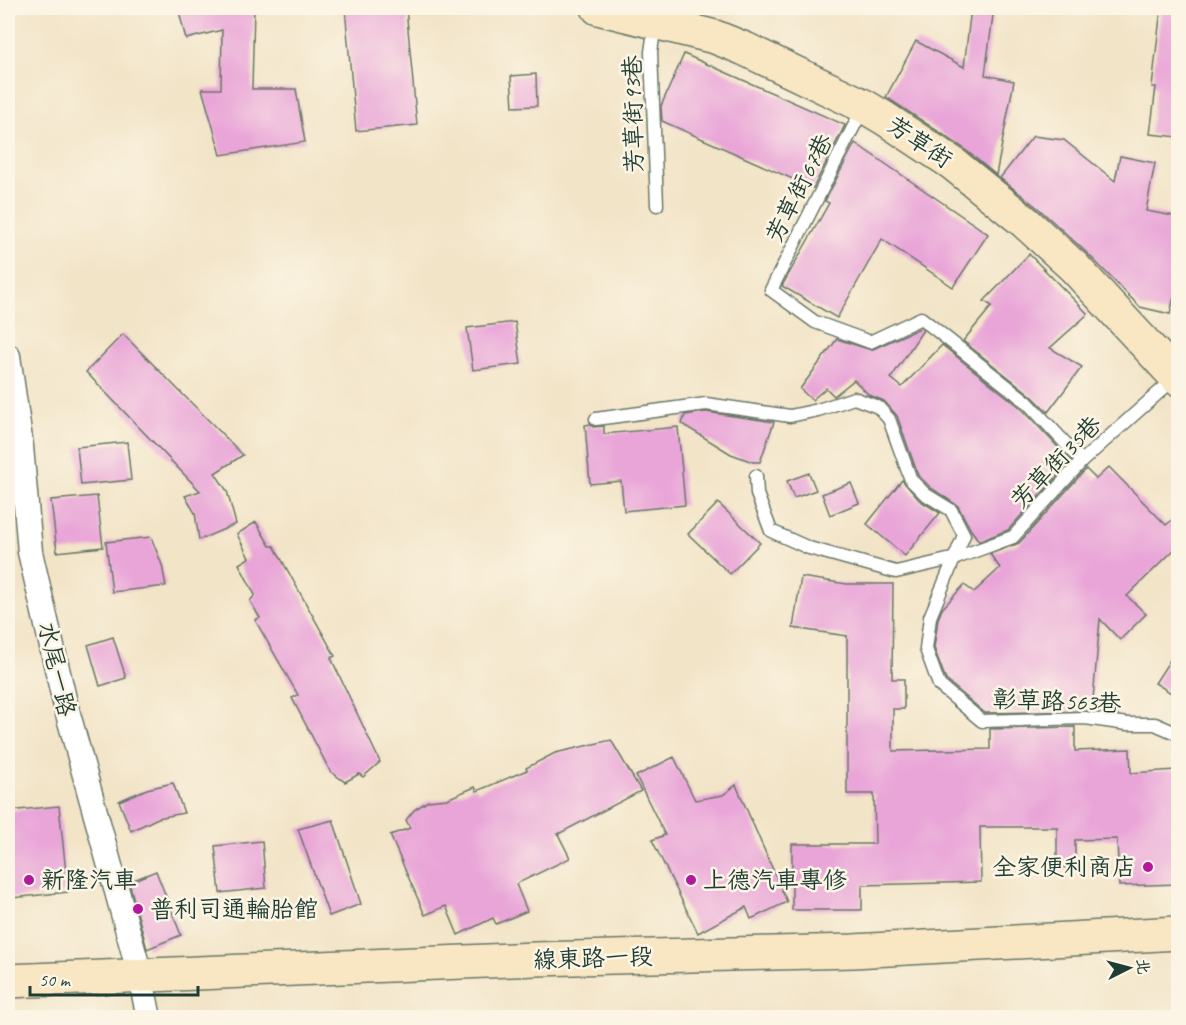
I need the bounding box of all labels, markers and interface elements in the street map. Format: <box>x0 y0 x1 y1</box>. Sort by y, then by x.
street label: 芳草街93巷 <box>617 55 649 173</box>
street label: 芳草街 <box>882 109 958 175</box>
street label: 芳草街67巷 <box>759 129 839 247</box>
street label: 芳草街35巷 <box>1004 409 1108 515</box>
street label: 水尾一路 <box>32 619 82 719</box>
street label: 彰草路563巷 <box>992 684 1122 718</box>
place label: 全家便利商店 <box>992 852 1136 882</box>
marker: 全家便利商店 <box>1141 860 1155 874</box>
place label: 新隆汽車 <box>41 865 137 895</box>
place label: 上德汽車專修 <box>703 865 847 895</box>
marker: 新隆汽車 <box>22 873 36 887</box>
marker: 上德汽車專修 <box>684 873 698 887</box>
place label: 普利司通輪胎館 <box>150 894 318 924</box>
marker: 普利司通輪胎館 <box>131 902 145 916</box>
north arrow <box>1099 938 1159 998</box>
street label: 線東路一段 <box>533 941 653 975</box>
text: 北 <box>1132 958 1154 976</box>
scale bar <box>30 959 198 997</box>
text: 50 m <box>39 969 72 991</box>

